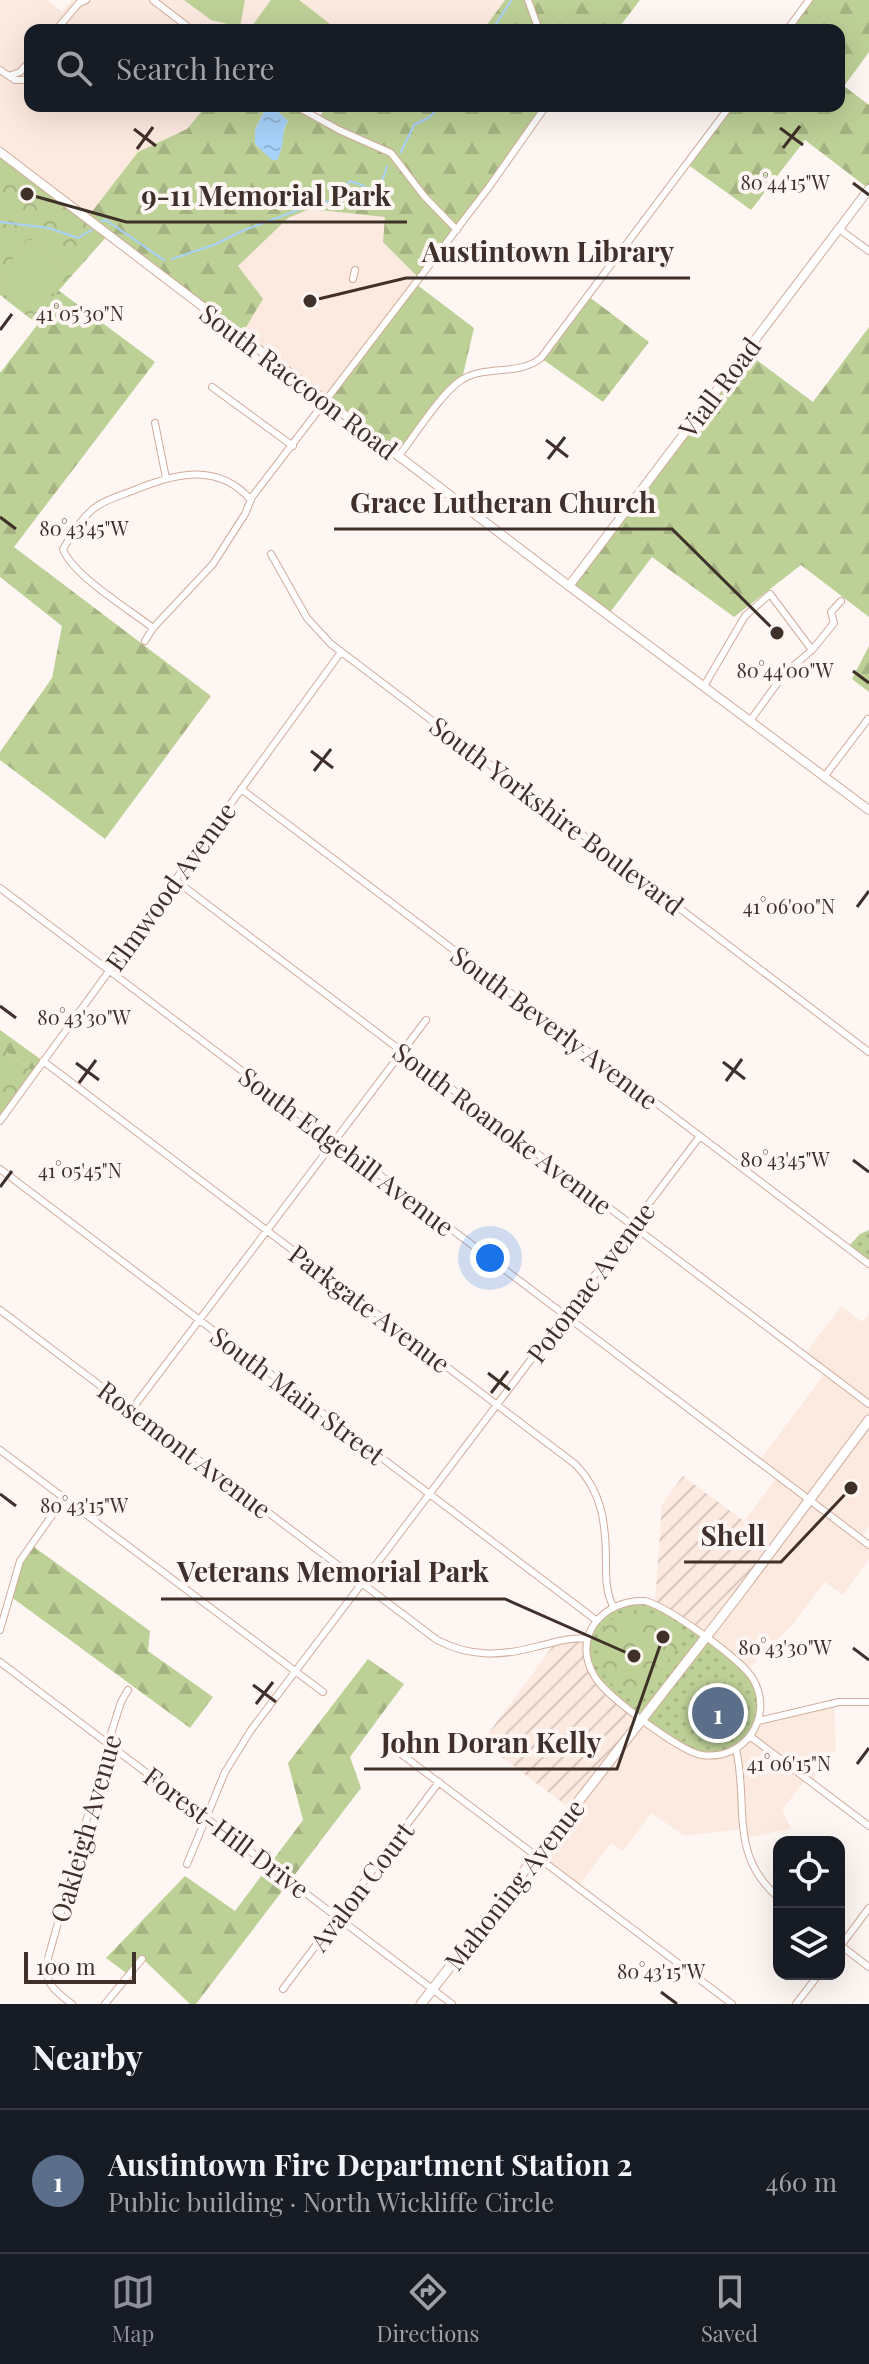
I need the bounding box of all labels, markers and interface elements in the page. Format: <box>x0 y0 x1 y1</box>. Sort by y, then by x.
search box <box>24 24 845 112</box>
icon: search <box>52 46 96 90</box>
text: Search here <box>116 48 275 88</box>
text: 80°44'15"W <box>740 168 831 195</box>
callout: 9-11 Memorial Park <box>126 170 407 222</box>
text: 9-11 Memorial Park <box>141 176 391 213</box>
callout: Austintown Library <box>406 226 690 278</box>
text: Austintown Library <box>421 232 675 269</box>
street label: South Raccoon Road <box>193 295 405 467</box>
text: 41°05'30"N <box>36 299 124 326</box>
street label: Viall Road <box>669 330 768 445</box>
callout: Grace Lutheran Church <box>334 477 672 529</box>
text: Grace Lutheran Church <box>350 483 656 520</box>
text: 80°43'45"W <box>39 514 130 541</box>
text: 80°44'00"W <box>736 656 834 683</box>
street label: South Yorkshire Boulevard <box>423 708 691 922</box>
street label: Elmwood Avenue <box>97 794 243 978</box>
text: 41°06'00"N <box>743 892 835 919</box>
street label: South Beverly Avenue <box>444 937 666 1117</box>
text: 80°43'30"W <box>37 1003 132 1030</box>
street label: South Roanoke Avenue <box>386 1034 620 1222</box>
street label: South Edgehill Avenue <box>232 1058 462 1244</box>
text: 80°43'45"W <box>740 1145 831 1172</box>
text: 41°05'45"N <box>38 1156 122 1183</box>
street label: Potomac Avenue <box>518 1195 662 1369</box>
street label: Parkgate Avenue <box>282 1236 458 1380</box>
your location <box>470 1238 510 1278</box>
street label: South Main Street <box>204 1318 393 1472</box>
street label: Rosemont Avenue <box>91 1372 279 1526</box>
text: 80°43'15"W <box>40 1491 129 1518</box>
callout: Shell <box>684 1510 781 1562</box>
text: Shell <box>701 1516 766 1553</box>
callout: Veterans Memorial Park <box>161 1547 505 1599</box>
text: Veterans Memorial Park <box>176 1552 490 1589</box>
text: 80°43'30"W <box>738 1633 833 1660</box>
pin: 1 <box>692 1683 744 1743</box>
callout: John Doran Kelly <box>364 1717 617 1769</box>
text: John Doran Kelly <box>380 1723 602 1760</box>
street label: Oakleigh Avenue <box>41 1730 129 1926</box>
text: 41°06'15"N <box>747 1749 831 1776</box>
street label: Forest-Hill Drive <box>137 1758 317 1906</box>
street label: Mahoning Avenue <box>436 1791 592 1977</box>
street label: Avalon Court <box>300 1814 422 1959</box>
map controls <box>773 1836 845 1980</box>
button: locate <box>773 1836 845 1908</box>
button: layers <box>773 1908 845 1980</box>
scale bar <box>24 1948 136 1984</box>
text: 100 m <box>36 1951 96 1981</box>
text: 80°43'15"W <box>617 1957 706 1984</box>
text: Nearby <box>32 2033 143 2079</box>
text: Austintown Fire Department Station 2 <box>108 2144 632 2184</box>
text: 1 <box>53 2164 63 2199</box>
text: 460 m <box>766 2164 837 2199</box>
text: Public building · North Wickliffe Circle <box>108 2184 554 2219</box>
tab: Map <box>111 2270 155 2348</box>
tab: Directions <box>376 2270 479 2348</box>
tab: Saved <box>701 2270 758 2348</box>

